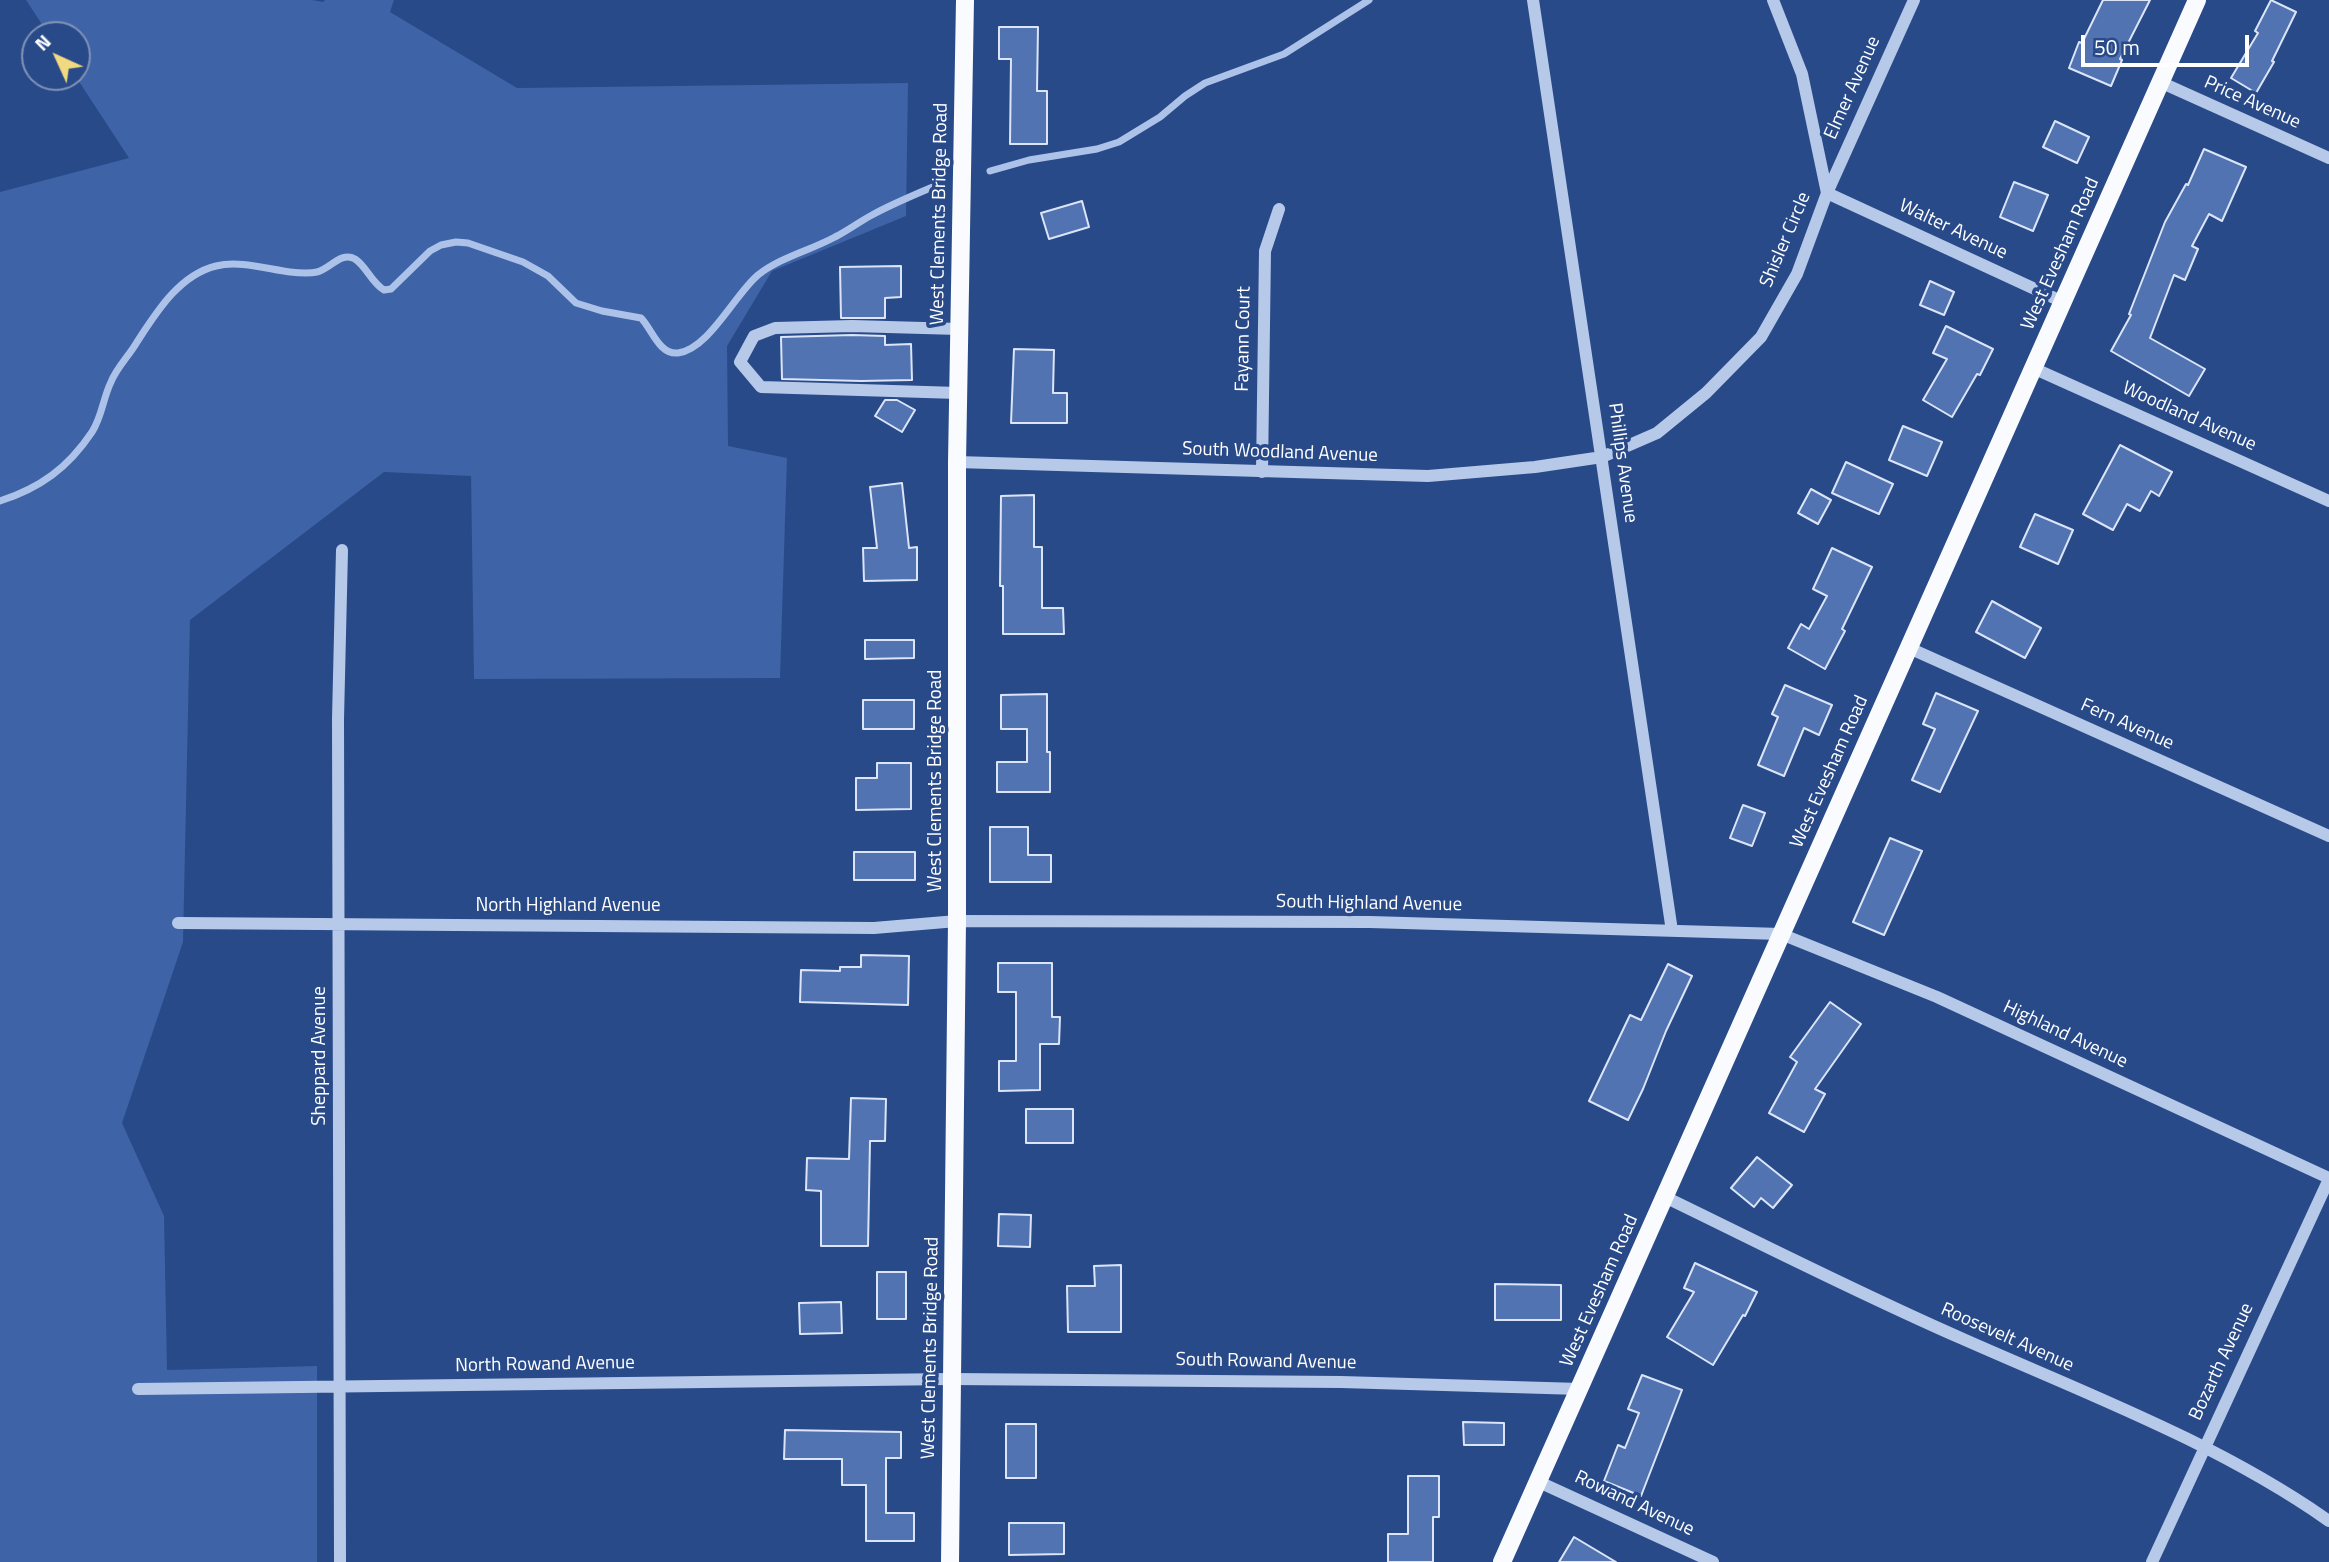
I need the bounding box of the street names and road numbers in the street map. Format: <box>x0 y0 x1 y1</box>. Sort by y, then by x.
street label: Elmer Avenue <box>1820 33 1886 143</box>
street label: Price Avenue <box>2200 72 2304 134</box>
street label: West Clements Bridge Road <box>927 103 953 325</box>
street label: West Evesham Road <box>2017 174 2105 334</box>
street label: Shisler Circle <box>1756 189 1816 291</box>
street label: Walter Avenue <box>1895 195 2011 265</box>
street label: Fayann Court <box>1232 286 1256 392</box>
street label: Woodland Avenue <box>2118 377 2260 457</box>
street label: Phillips Avenue <box>1602 401 1642 525</box>
street label: South Woodland Avenue <box>1182 438 1378 468</box>
street label: West Clements Bridge Road <box>925 670 947 892</box>
street label: West Evesham Road <box>1786 692 1874 852</box>
street label: Fern Avenue <box>2077 694 2177 756</box>
street label: South Highland Avenue <box>1276 891 1462 917</box>
street label: North Highland Avenue <box>475 895 661 917</box>
street label: Sheppard Avenue <box>309 986 331 1126</box>
street label: Highland Avenue <box>1999 996 2131 1074</box>
street label: West Evesham Road <box>1556 1211 1644 1371</box>
street label: West Clements Bridge Road <box>918 1237 944 1459</box>
street label: Roosevelt Avenue <box>1937 1298 2077 1378</box>
street label: Bozarth Avenue <box>2185 1300 2259 1424</box>
street label: South Rowand Avenue <box>1175 1349 1357 1375</box>
street label: North Rowand Avenue <box>455 1352 635 1378</box>
street label: Rowand Avenue <box>1571 1466 1697 1542</box>

